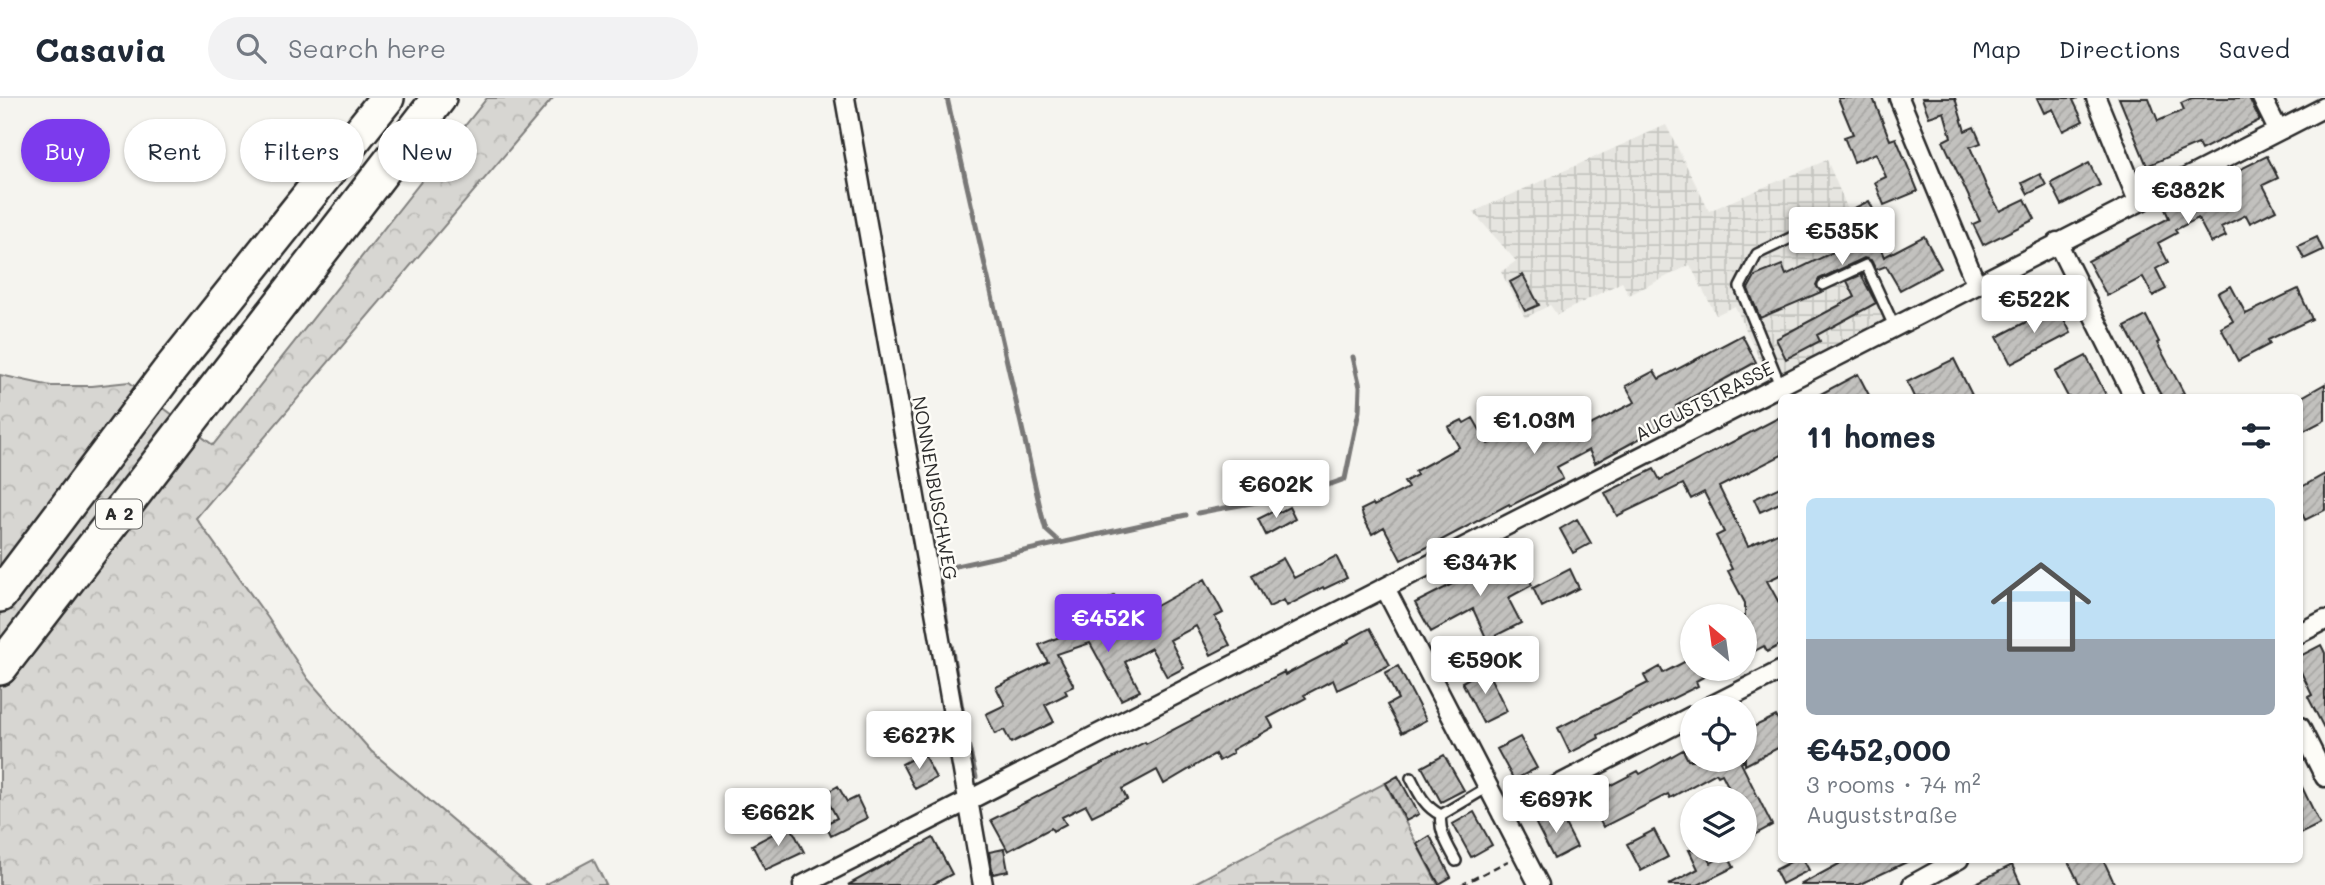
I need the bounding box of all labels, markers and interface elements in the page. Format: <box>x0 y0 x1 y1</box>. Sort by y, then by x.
search box <box>208 17 698 80</box>
text: Casavia <box>35 27 166 70</box>
icon: search <box>232 29 270 67</box>
text: Search here <box>288 31 446 65</box>
text: Map <box>1972 33 2021 64</box>
text: Directions <box>2059 33 2181 64</box>
text: Saved <box>2219 33 2290 64</box>
chip: Buy <box>21 119 110 182</box>
chip: Rent <box>124 119 226 182</box>
chip: Filters <box>240 119 364 182</box>
chip: New <box>378 119 477 182</box>
pin: €382K <box>2139 166 2237 226</box>
text: €382K <box>2151 174 2225 204</box>
pin: €535K <box>1793 208 1891 267</box>
text: €535K <box>1805 215 1879 245</box>
pin: €522K <box>1985 275 2083 335</box>
text: €522K <box>1998 283 2070 313</box>
street label: AUGUSTSTRASSE <box>1630 355 1778 446</box>
street label: NONNENBUSCHWEG <box>907 394 964 582</box>
pin: €1.03M <box>1477 396 1591 456</box>
text: €1.03M <box>1492 404 1576 434</box>
text: 11 homes <box>1806 416 1936 456</box>
icon: filters <box>2237 417 2275 455</box>
pin: €602K <box>1227 460 1325 520</box>
text: €602K <box>1238 468 1314 498</box>
road number: A 2 <box>96 500 142 528</box>
pin: €347K <box>1431 538 1529 598</box>
icon: home <box>1978 544 2104 670</box>
text: €347K <box>1443 546 1517 576</box>
pin: €452K <box>1059 594 1157 654</box>
text: €452K <box>1071 602 1145 632</box>
north arrow <box>1680 604 1757 681</box>
map controls <box>1680 604 1757 863</box>
pin: €590K <box>1436 636 1534 696</box>
text: €590K <box>1447 644 1523 674</box>
button: locate <box>1680 695 1757 772</box>
pin: €627K <box>870 712 968 771</box>
text: €627K <box>882 719 956 749</box>
text: €452,000 <box>1806 729 1951 769</box>
text: 3 rooms · 74 m² <box>1806 769 1981 799</box>
pin: €697K <box>1507 776 1605 835</box>
text: €697K <box>1519 783 1593 813</box>
button: layers <box>1680 786 1757 863</box>
pin: €662K <box>729 788 827 848</box>
text: €662K <box>741 796 815 826</box>
text: Auguststraße <box>1806 799 1958 829</box>

